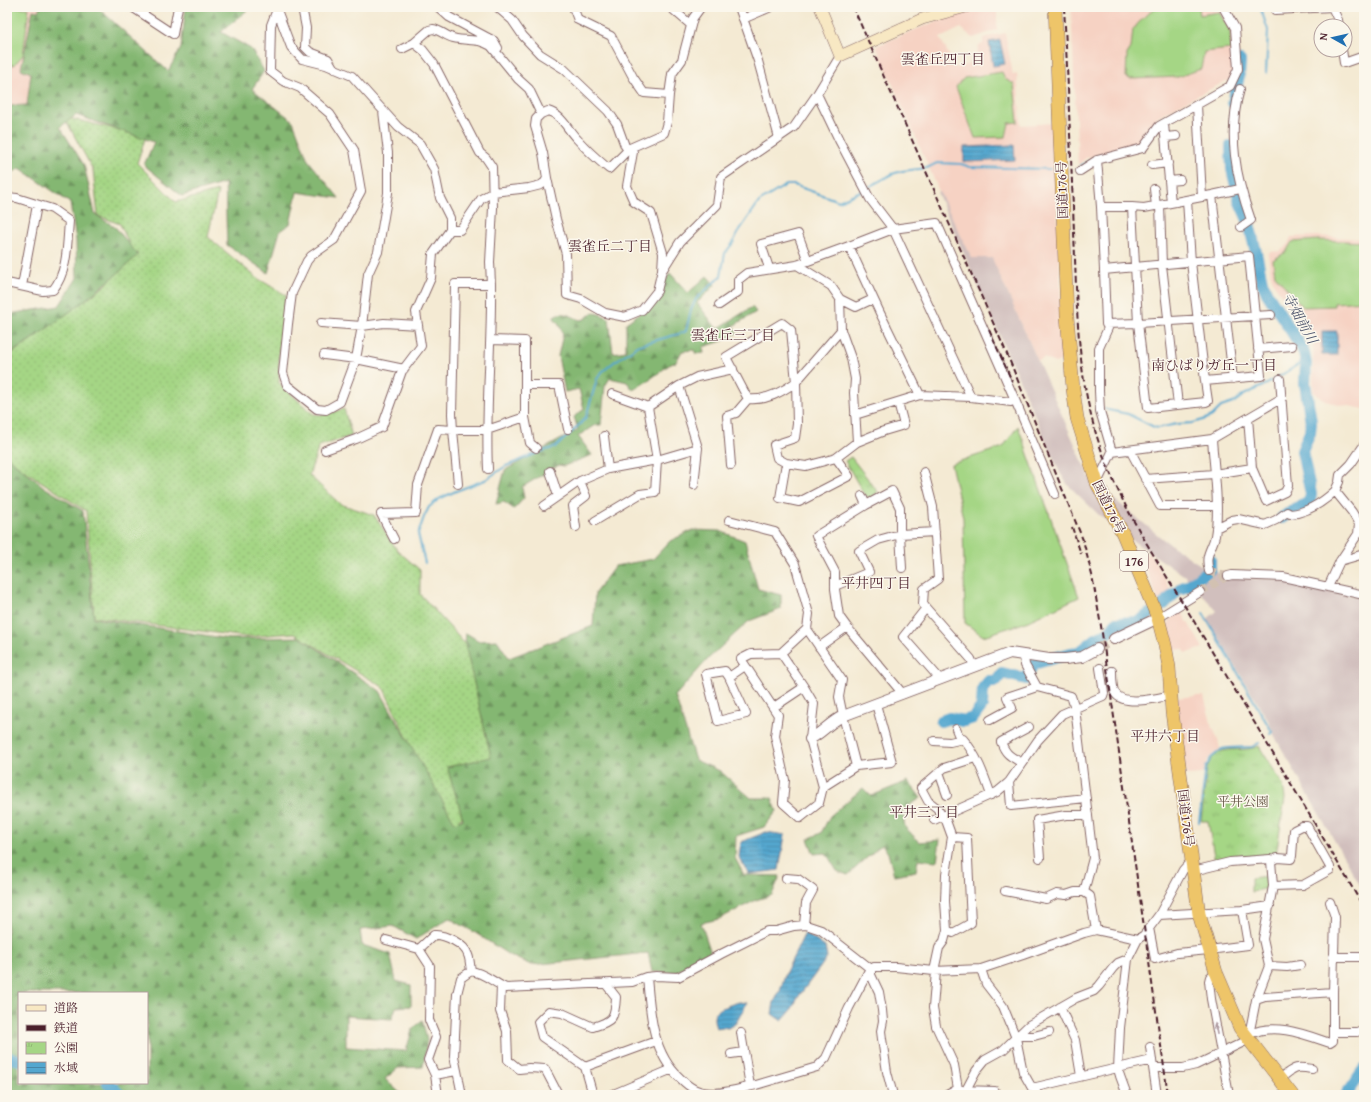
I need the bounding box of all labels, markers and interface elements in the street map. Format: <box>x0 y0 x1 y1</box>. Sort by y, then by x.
north arrow <box>1313 18 1353 58</box>
text: N <box>1315 31 1332 41</box>
district label: 雲雀丘四丁目 <box>901 49 985 69</box>
street label: 国道176号 <box>1051 161 1073 219</box>
district label: 雲雀丘二丁目 <box>568 236 652 256</box>
water label: 寺畑前川 <box>1278 289 1323 349</box>
district label: 雲雀丘三丁目 <box>691 325 775 345</box>
district label: 南ひばりガ丘一丁目 <box>1151 355 1277 375</box>
street label: 国道176号 <box>1088 477 1130 537</box>
road number: 176 <box>1120 551 1148 571</box>
district label: 平井四丁目 <box>841 573 911 593</box>
district label: 平井六丁目 <box>1130 726 1200 746</box>
street label: 国道176号 <box>1173 788 1199 848</box>
park label: 平井公園 <box>1217 792 1269 811</box>
district label: 平井三丁目 <box>889 802 959 822</box>
legend <box>18 992 148 1084</box>
text: 道路 <box>54 999 78 1016</box>
text: 鉄道 <box>53 1019 78 1036</box>
one-way arrow <box>1213 1023 1219 1035</box>
text: 公園 <box>54 1039 78 1056</box>
text: 水域 <box>54 1059 78 1076</box>

